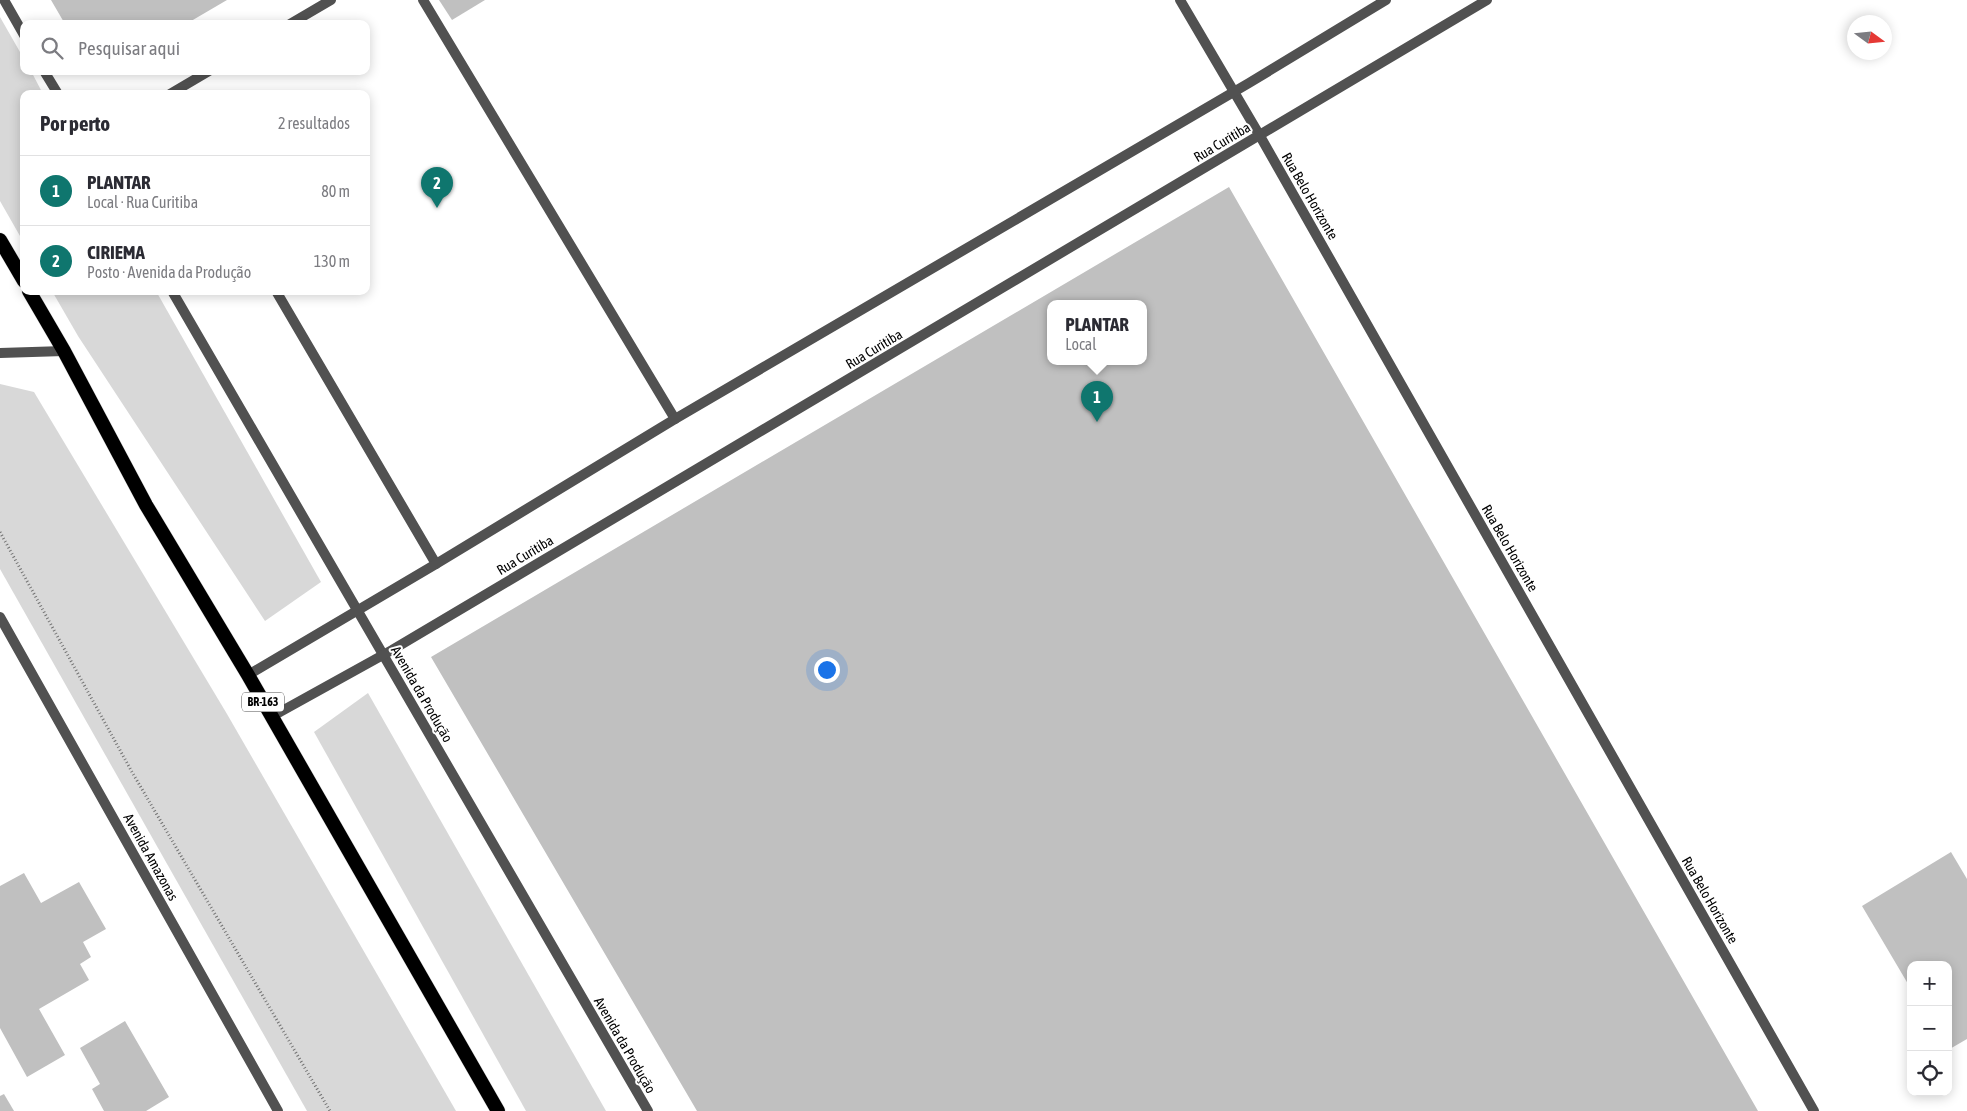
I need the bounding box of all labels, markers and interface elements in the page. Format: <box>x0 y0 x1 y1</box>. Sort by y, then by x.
north arrow <box>1847 15 1892 60</box>
search box <box>20 20 370 75</box>
icon: search <box>38 34 66 62</box>
text: Pesquisar aqui <box>78 37 180 59</box>
text: Por perto <box>40 111 110 135</box>
text: 2 resultados <box>278 114 350 132</box>
street label: Rua Curitiba <box>1191 119 1253 165</box>
street label: Rua Belo Horizonte <box>1279 150 1341 242</box>
pin: 2 <box>421 167 453 208</box>
text: PLANTAR <box>87 171 151 193</box>
text: 1 <box>52 182 60 200</box>
text: 80 m <box>321 182 350 200</box>
text: Local · Rua Curitiba <box>87 193 198 211</box>
text: CIRIEMA <box>87 241 145 263</box>
text: 2 <box>52 252 60 270</box>
text: 130 m <box>314 252 350 270</box>
text: Posto · Avenida da Produção <box>87 263 251 281</box>
popup <box>1047 300 1147 365</box>
text: PLANTAR <box>1065 313 1129 335</box>
street label: Rua Curitiba <box>843 326 905 372</box>
text: Local <box>1065 335 1097 353</box>
pin: 1 <box>1081 381 1113 422</box>
street label: Rua Belo Horizonte <box>1479 502 1541 594</box>
street label: Rua Curitiba <box>494 532 556 578</box>
street label: Avenida da Produção <box>388 643 456 745</box>
your location <box>814 657 840 683</box>
road number: BR-163 <box>242 692 284 712</box>
street label: Avenida Amazonas <box>120 811 182 903</box>
street label: Rua Belo Horizonte <box>1679 854 1741 946</box>
map controls <box>1907 961 1952 1096</box>
button: + <box>1907 961 1952 1006</box>
street label: Avenida da Produção <box>591 994 659 1096</box>
button: − <box>1907 1006 1952 1051</box>
button: locate <box>1907 1051 1952 1096</box>

